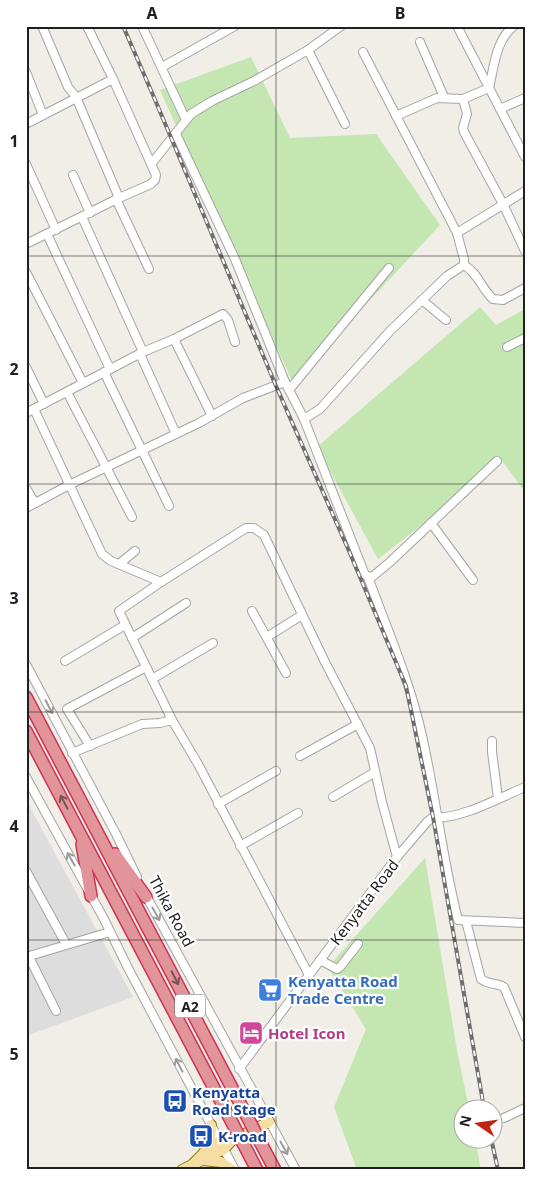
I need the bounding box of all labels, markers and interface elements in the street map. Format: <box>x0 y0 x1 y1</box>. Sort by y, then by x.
text: A <box>146 2 158 24</box>
text: B <box>395 2 405 24</box>
text: 1 <box>9 130 19 152</box>
text: 2 <box>9 358 19 380</box>
text: 3 <box>9 587 19 609</box>
one-way arrow <box>44 700 54 715</box>
one-way arrow <box>59 795 69 810</box>
text: 4 <box>9 815 19 837</box>
one-way arrow <box>66 853 76 867</box>
street label: Kenyatta Road <box>325 855 403 949</box>
street label: Thika Road <box>145 872 199 950</box>
one-way arrow <box>151 906 161 921</box>
one-way arrow <box>171 970 180 985</box>
place label: Kenyatta Road Trade Centre <box>288 971 398 1008</box>
supermarket icon: Kenyatta Road Trade Centre <box>257 977 283 1003</box>
road number: A2 <box>175 994 205 1018</box>
hotel icon: Hotel Icon <box>238 1020 264 1046</box>
place label: Hotel Icon <box>268 1023 345 1043</box>
text: 5 <box>9 1043 19 1065</box>
one-way arrow <box>174 1058 183 1073</box>
place label: Kenyatta Road Stage <box>192 1082 276 1119</box>
bus stop icon: Kenyatta Road Stage <box>162 1088 188 1114</box>
north arrow <box>454 1098 504 1148</box>
text: N <box>454 1113 475 1129</box>
bus stop icon: K-road <box>188 1123 214 1149</box>
place label: K-road <box>218 1126 267 1146</box>
one-way arrow <box>279 1141 289 1156</box>

